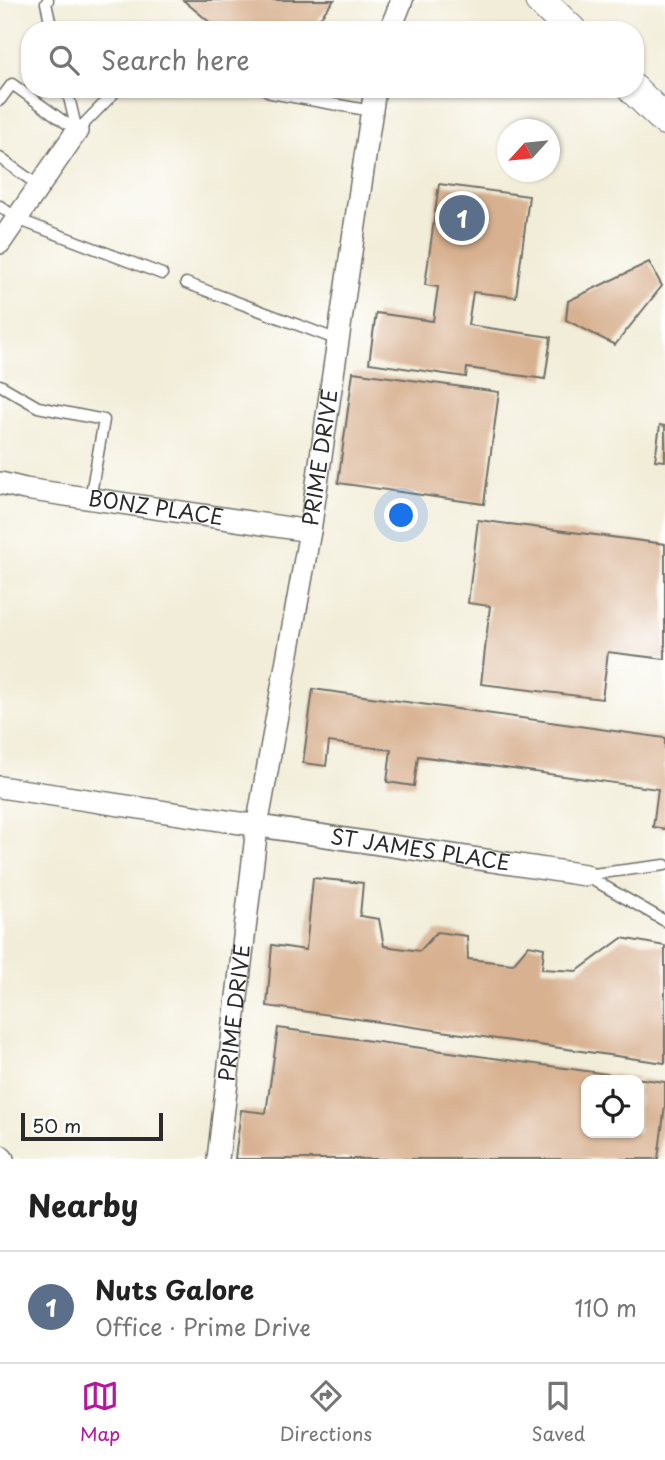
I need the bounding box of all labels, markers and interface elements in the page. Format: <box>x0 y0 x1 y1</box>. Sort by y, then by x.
search box <box>21 21 644 98</box>
text: Search here <box>101 40 250 79</box>
icon: search <box>45 41 83 79</box>
north arrow <box>497 119 560 182</box>
pin: 1 <box>439 192 485 244</box>
street label: PRIME DRIVE <box>293 387 345 528</box>
street label: BONZ PLACE <box>86 481 226 532</box>
your location <box>384 498 418 532</box>
street label: ST JAMES PLACE <box>329 819 513 878</box>
street label: PRIME DRIVE <box>209 942 257 1083</box>
map controls <box>581 1075 644 1138</box>
button: locate <box>581 1075 644 1138</box>
scale bar <box>21 1110 163 1142</box>
text: 50 m <box>32 1111 81 1139</box>
text: Nearby <box>28 1182 138 1227</box>
text: Nuts Galore <box>95 1270 254 1309</box>
text: 1 <box>46 1290 57 1325</box>
text: 110 m <box>575 1290 637 1325</box>
text: Office · Prime Drive <box>95 1309 311 1344</box>
tab: Map <box>80 1377 120 1447</box>
tab: Directions <box>280 1377 372 1447</box>
tab: Saved <box>531 1377 585 1447</box>

